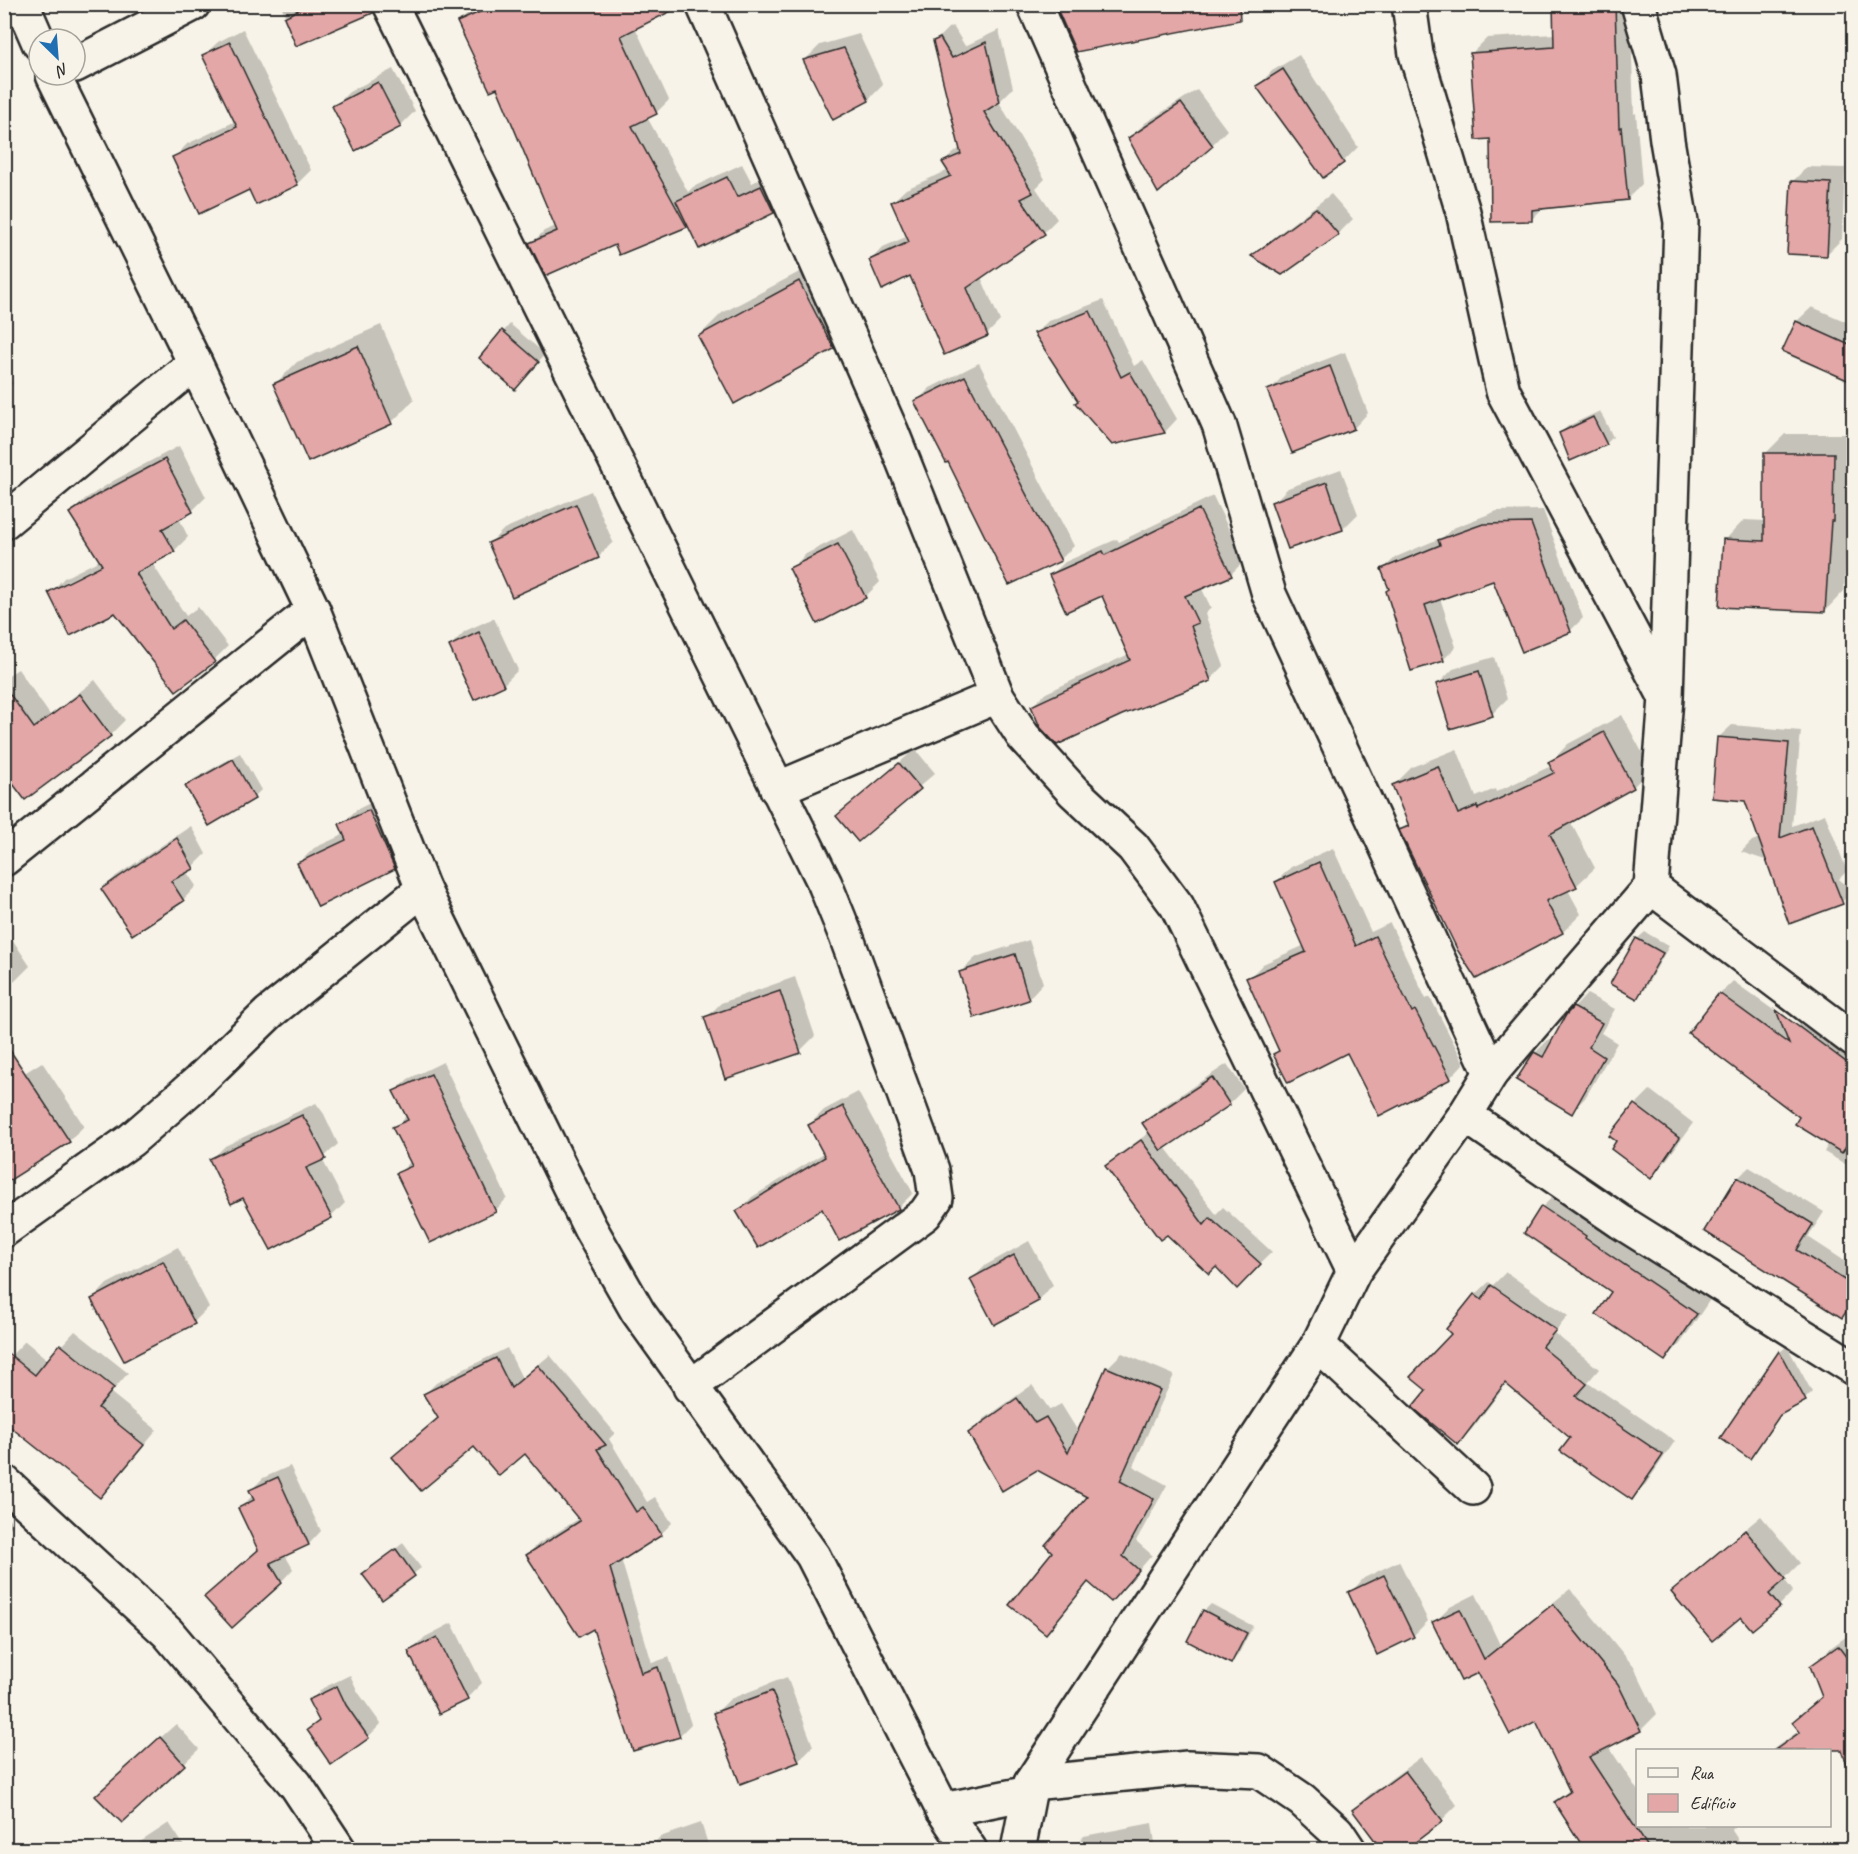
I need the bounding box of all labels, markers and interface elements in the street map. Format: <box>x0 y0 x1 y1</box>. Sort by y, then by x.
north arrow <box>27 27 87 87</box>
text: N <box>51 59 72 82</box>
legend <box>1636 1749 1831 1827</box>
text: Rua <box>1690 1762 1715 1784</box>
text: Edifício <box>1690 1792 1736 1814</box>

